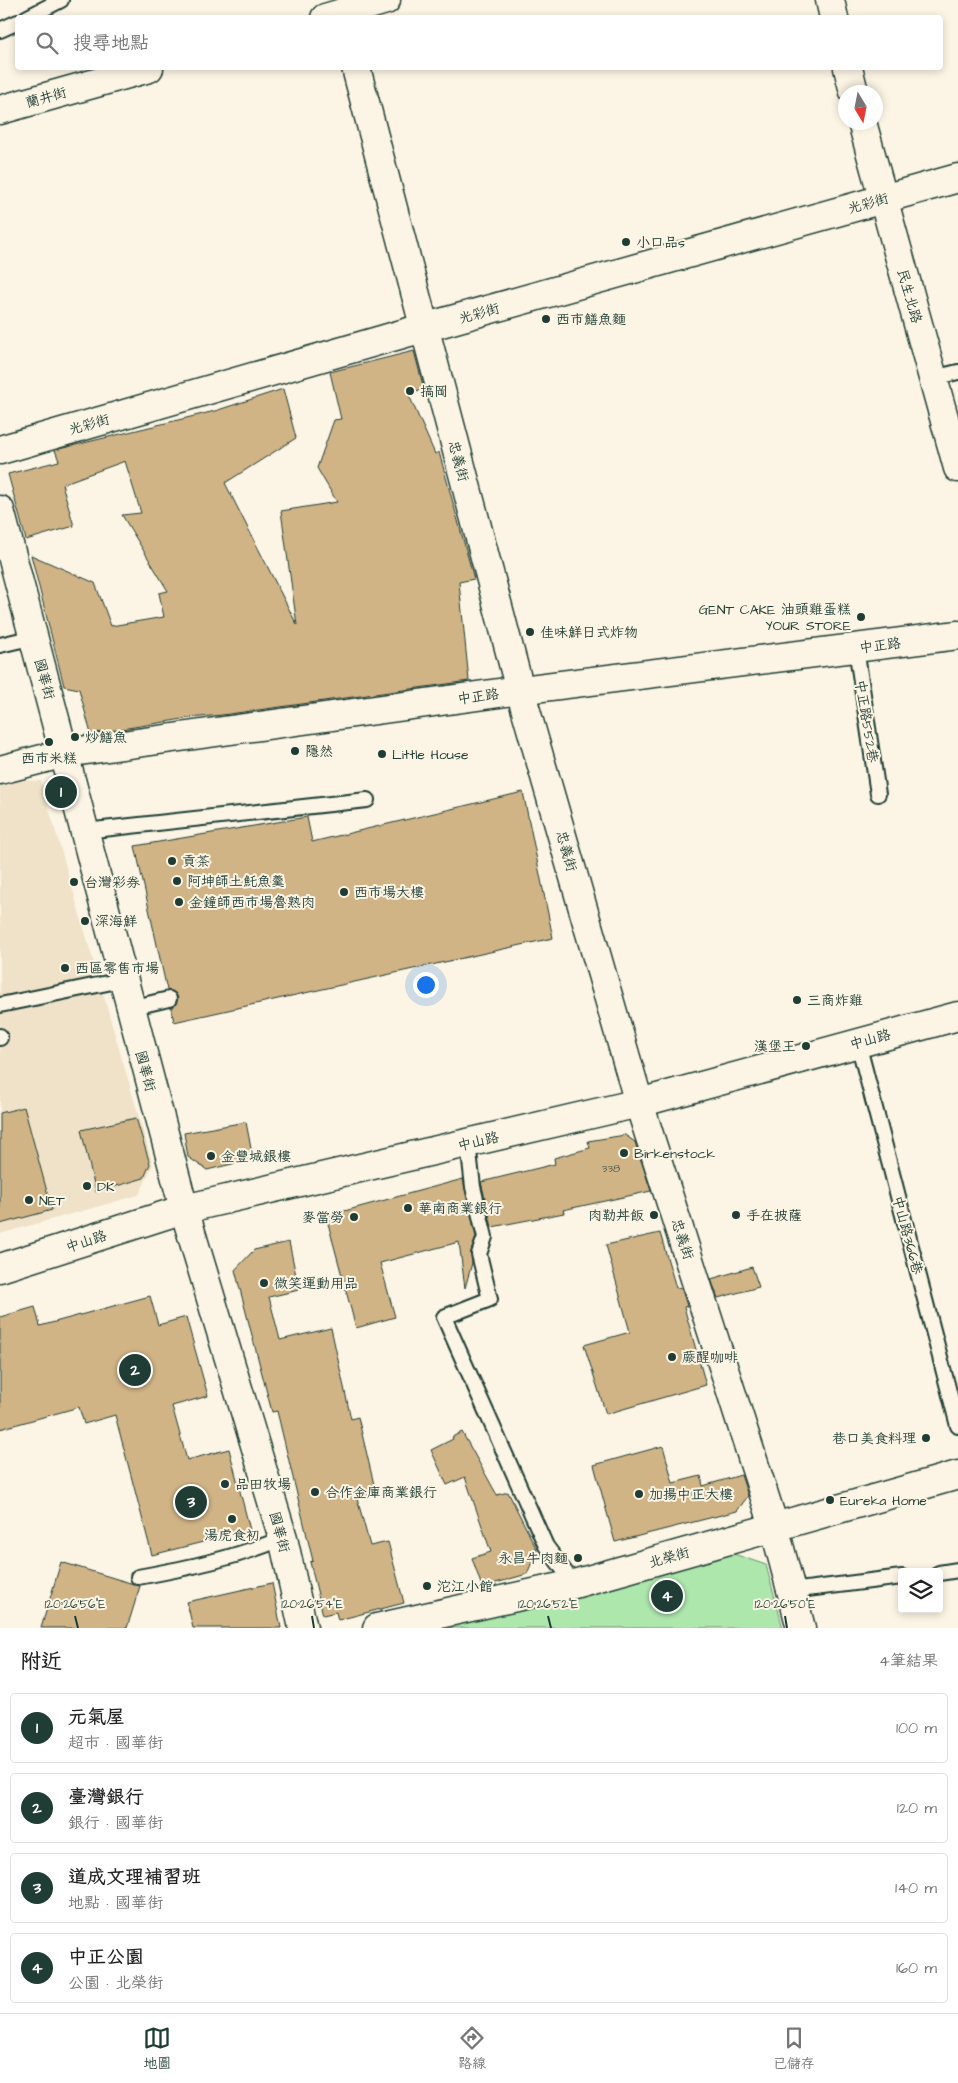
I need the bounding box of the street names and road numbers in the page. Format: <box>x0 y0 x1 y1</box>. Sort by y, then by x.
street label: 蘭井街 <box>23 83 69 113</box>
street label: 光彩街 <box>845 189 891 219</box>
street label: 民生北路 <box>892 267 926 326</box>
street label: 光彩街 <box>456 299 502 329</box>
street label: 光彩街 <box>66 410 112 440</box>
street label: 忠義街 <box>443 438 473 484</box>
street label: 中正路 <box>858 634 902 658</box>
street label: 國華街 <box>29 656 59 702</box>
street label: 中正路552巷 <box>850 678 883 765</box>
street label: 中正路 <box>456 684 500 710</box>
street label: 忠義街 <box>551 828 581 874</box>
street label: 中山路 <box>847 1025 893 1055</box>
street label: 國華街 <box>130 1048 160 1094</box>
street label: 中山路 <box>456 1128 501 1156</box>
street label: 中山路366巷 <box>887 1194 927 1278</box>
street label: 忠義街 <box>666 1216 698 1262</box>
street label: 中山路 <box>63 1226 109 1258</box>
street label: 國華街 <box>264 1509 294 1555</box>
street label: 北榮街 <box>646 1543 692 1573</box>

